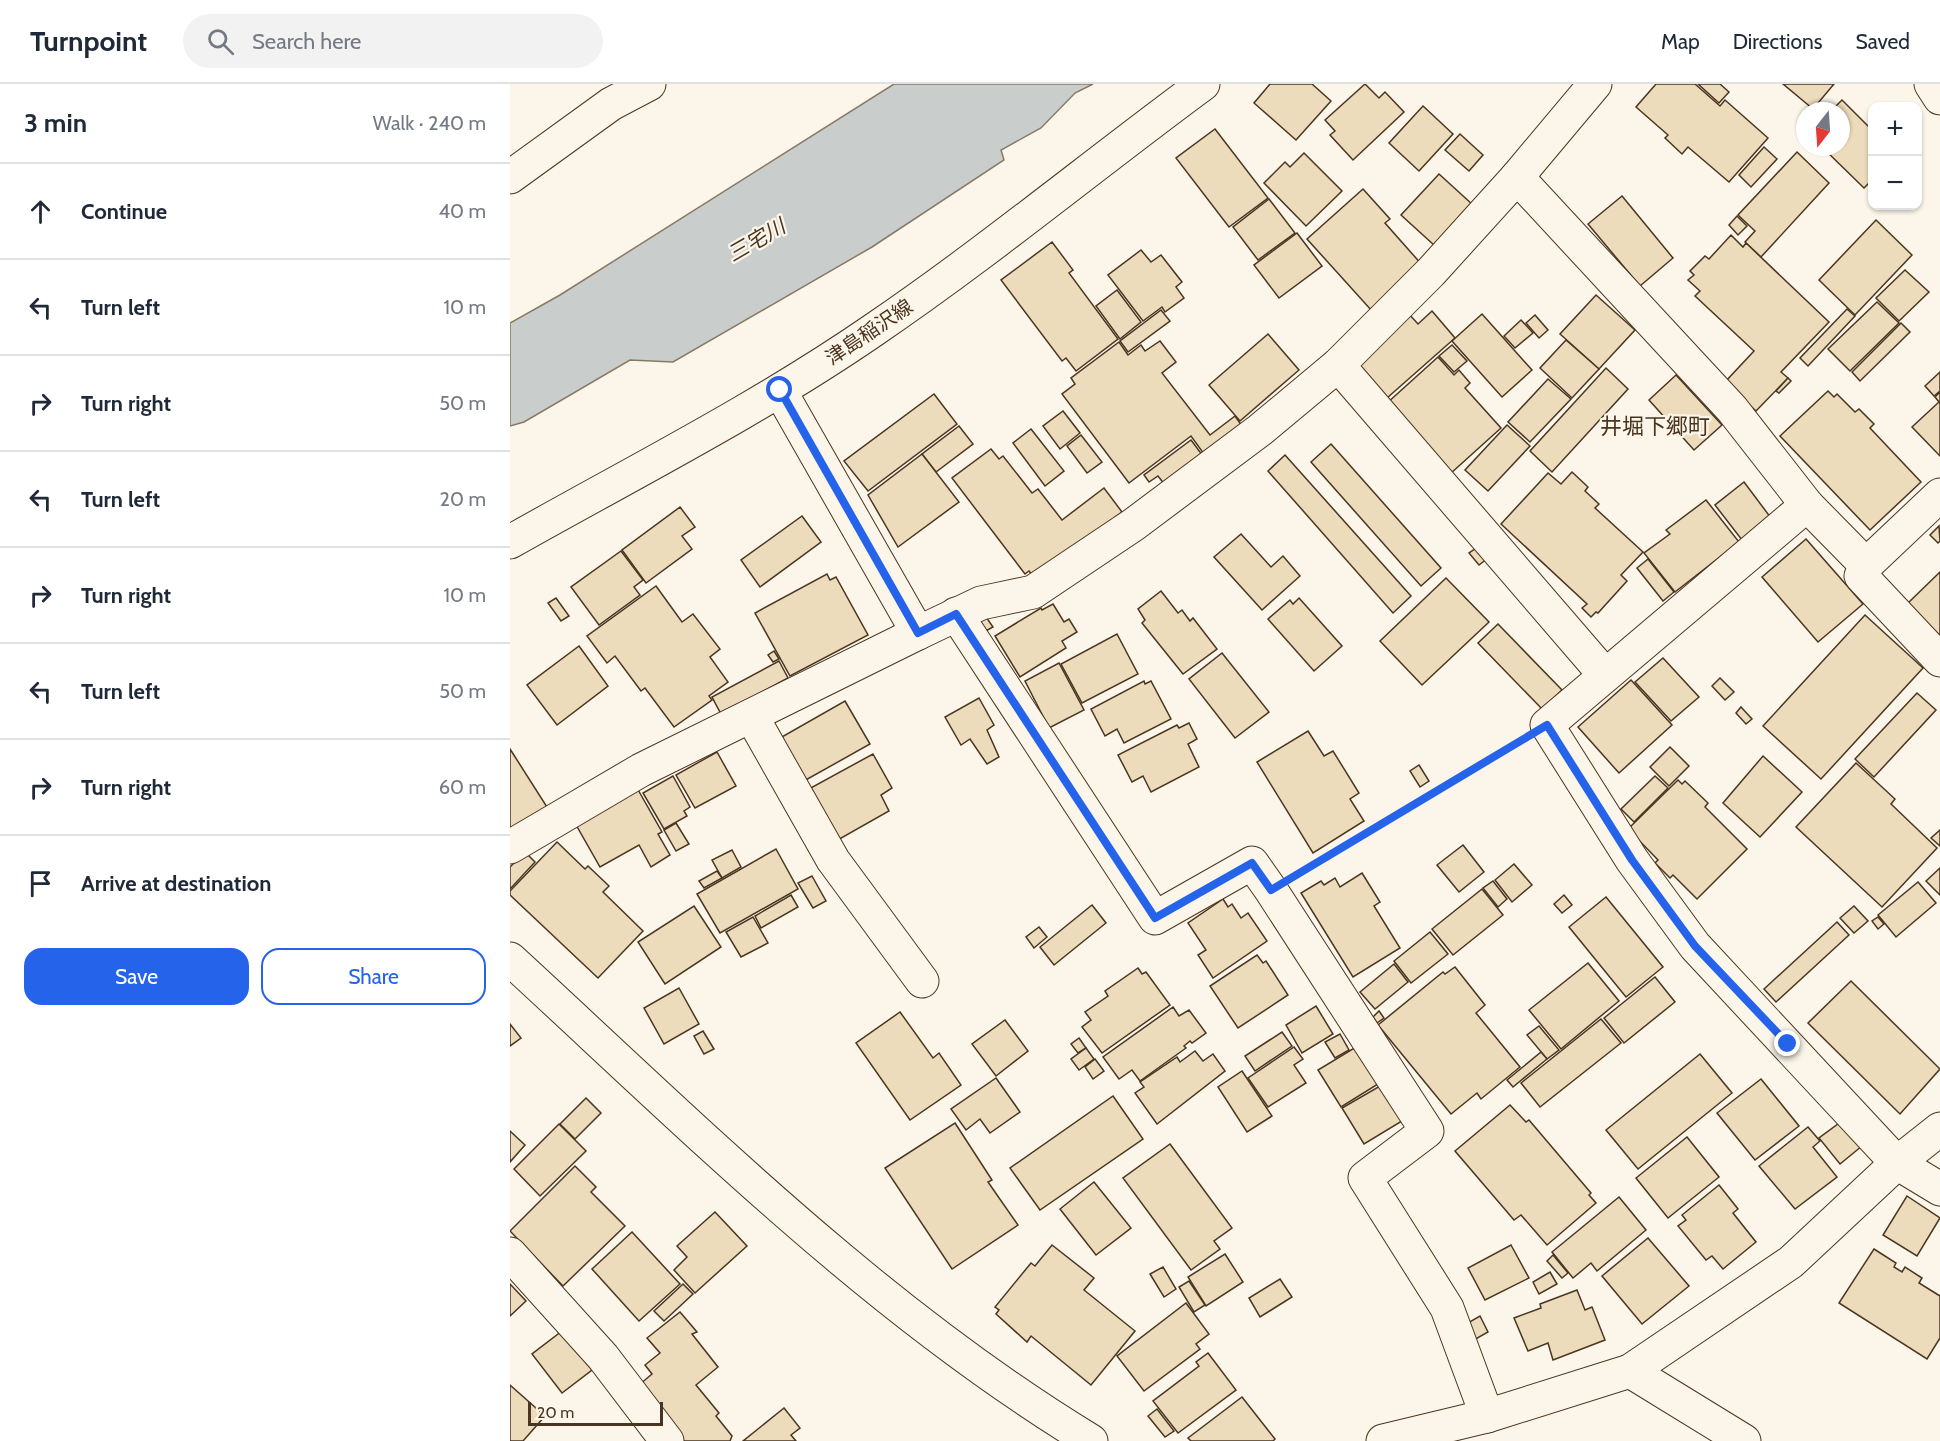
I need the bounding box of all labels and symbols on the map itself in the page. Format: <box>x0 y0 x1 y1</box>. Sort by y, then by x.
north arrow <box>1796 102 1850 156</box>
water label: 三宅川 <box>722 212 791 267</box>
street label: 津島稲沢線 <box>821 294 917 370</box>
route start <box>766 376 792 402</box>
district label: 井堀下郷町 <box>1600 413 1710 440</box>
route end <box>1774 1030 1800 1056</box>
scale bar <box>528 1399 663 1426</box>

